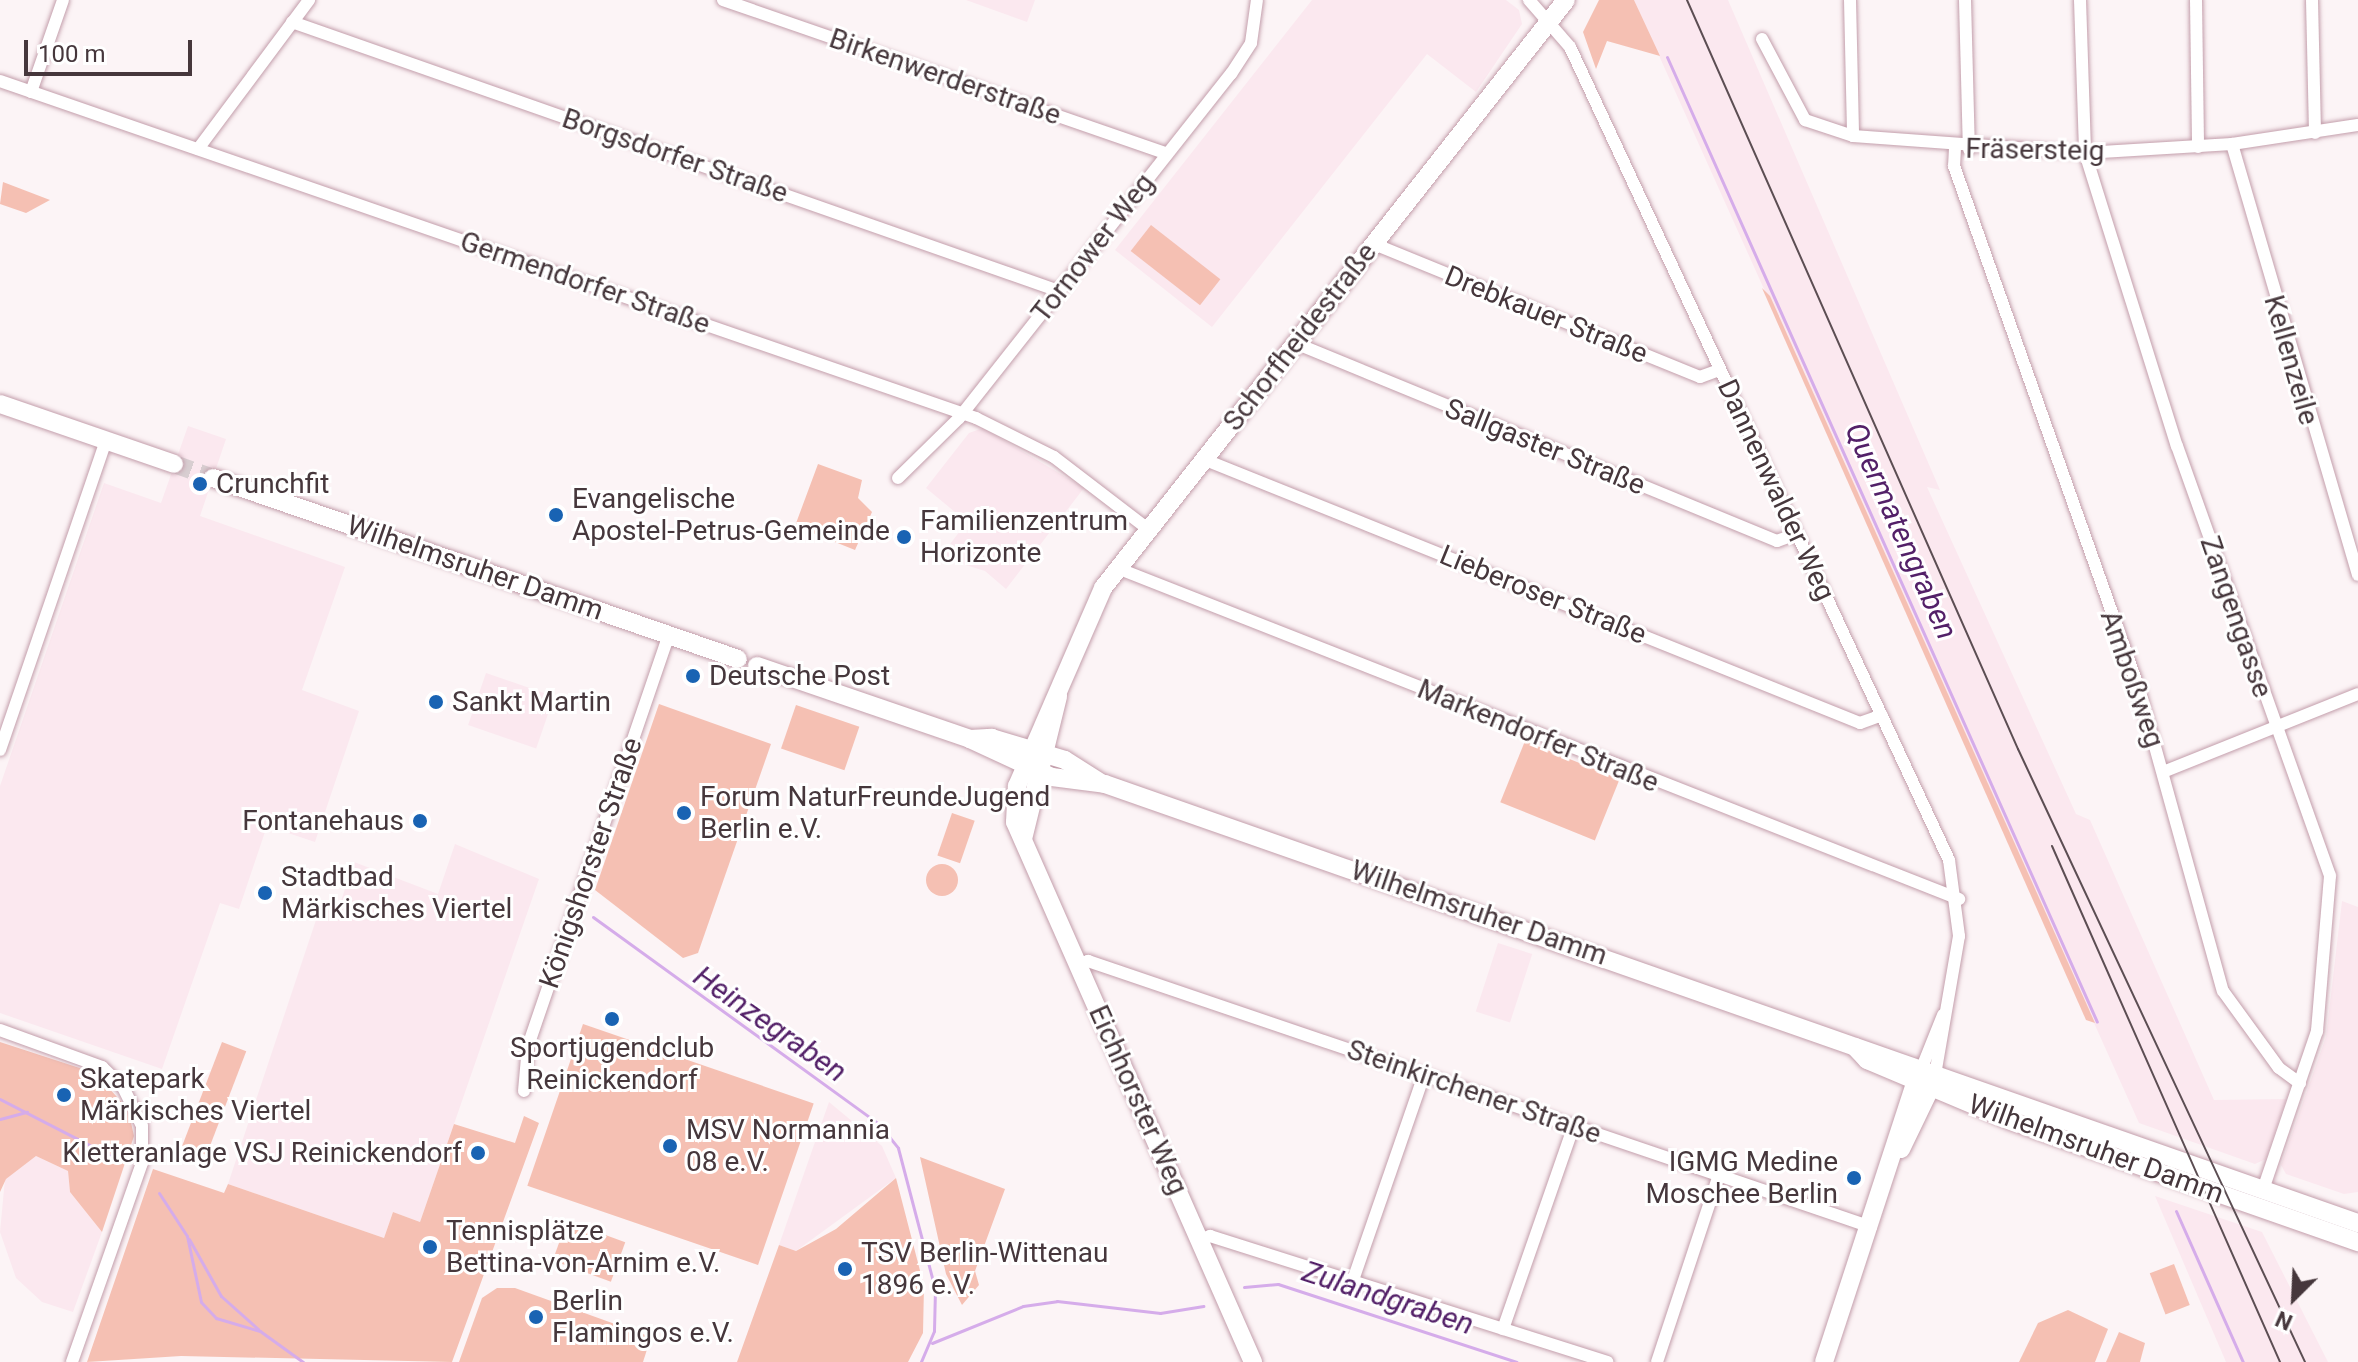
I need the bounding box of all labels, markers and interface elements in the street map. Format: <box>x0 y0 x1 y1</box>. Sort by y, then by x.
street label: Birkenwerderstraße <box>825 22 1065 132</box>
scale bar <box>28 24 196 74</box>
text: 100 m <box>38 40 105 68</box>
street label: Borgsdorfer Straße <box>558 102 792 210</box>
street label: Fräsersteig <box>1965 132 2105 168</box>
street label: Tornower Weg <box>1024 167 1162 329</box>
street label: Germendorfer Straße <box>456 224 714 342</box>
street label: Schorfheidestraße <box>1216 236 1384 438</box>
street label: Drebkauer Straße <box>1440 259 1652 371</box>
street label: Kellenzeile <box>2257 291 2325 429</box>
street label: Dannenwalder Weg <box>1710 374 1842 606</box>
street label: Sallgaster Straße <box>1440 392 1650 502</box>
water label: Quermatengraben <box>1837 417 1965 645</box>
place label: Crunchfit <box>216 467 329 501</box>
marker: Crunchfit <box>191 475 209 493</box>
place label: Evangelische Apostel-Petrus-Gemeinde <box>572 482 890 548</box>
place label: Familienzentrum Horizonte <box>920 504 1128 570</box>
marker: Evangelische Apostel-Petrus-Gemeinde <box>547 506 565 524</box>
street label: Wilhelmsruher Damm <box>342 508 608 628</box>
marker: Familienzentrum Horizonte <box>895 528 913 546</box>
street label: Zangengasse <box>2193 532 2279 702</box>
street label: Lieberoser Straße <box>1435 538 1651 652</box>
street label: Amboßweg <box>2093 606 2171 752</box>
place label: Deutsche Post <box>709 659 890 693</box>
marker: Deutsche Post <box>684 667 702 685</box>
street label: Markendorfer Straße <box>1413 672 1663 800</box>
place label: Sankt Martin <box>452 685 611 719</box>
marker: Sankt Martin <box>427 693 445 711</box>
street label: Königshorster Straße <box>532 733 650 993</box>
place label: Forum NaturFreundeJugend Berlin e.V. <box>700 780 1050 846</box>
place label: Fontanehaus <box>242 804 404 838</box>
marker: Forum NaturFreundeJugend Berlin e.V. <box>675 804 693 822</box>
marker: Fontanehaus <box>411 812 429 830</box>
street label: Wilhelmsruher Damm <box>1346 853 1612 973</box>
place label: Stadtbad Märkisches Viertel <box>281 860 512 926</box>
marker: Stadtbad Märkisches Viertel <box>256 884 274 902</box>
water label: Heinzegraben <box>687 958 853 1090</box>
street label: Eichhorster Weg <box>1081 1000 1195 1200</box>
marker: Sportjugendclub Reinickendorf <box>603 1010 621 1028</box>
place label: Sportjugendclub Reinickendorf <box>510 1031 714 1097</box>
street label: Steinkirchener Straße <box>1343 1033 1605 1151</box>
place label: Skatepark Märkisches Viertel <box>80 1062 311 1128</box>
marker: Skatepark Märkisches Viertel <box>55 1086 73 1104</box>
street label: Wilhelmsruher Damm <box>1964 1087 2228 1211</box>
place label: MSV Normannia 08 e.V. <box>686 1113 890 1179</box>
place label: Kletteranlage VSJ Reinickendorf <box>62 1136 462 1170</box>
marker: MSV Normannia 08 e.V. <box>661 1137 679 1155</box>
marker: Kletteranlage VSJ Reinickendorf <box>469 1144 487 1162</box>
place label: IGMG Medine Moschee Berlin <box>1646 1145 1838 1211</box>
marker: IGMG Medine Moschee Berlin <box>1845 1169 1863 1187</box>
place label: Tennisplätze Bettina-von-Arnim e.V. <box>446 1214 720 1280</box>
place label: TSV Berlin-Wittenau 1896 e.V. <box>861 1236 1108 1302</box>
marker: Tennisplätze Bettina-von-Arnim e.V. <box>421 1238 439 1256</box>
water label: Zulandgraben <box>1298 1253 1478 1343</box>
north arrow <box>2254 1258 2334 1338</box>
marker: TSV Berlin-Wittenau 1896 e.V. <box>836 1260 854 1278</box>
place label: Berlin Flamingos e.V. <box>552 1284 734 1350</box>
text: N <box>2272 1306 2296 1335</box>
marker: Berlin Flamingos e.V. <box>527 1308 545 1326</box>

